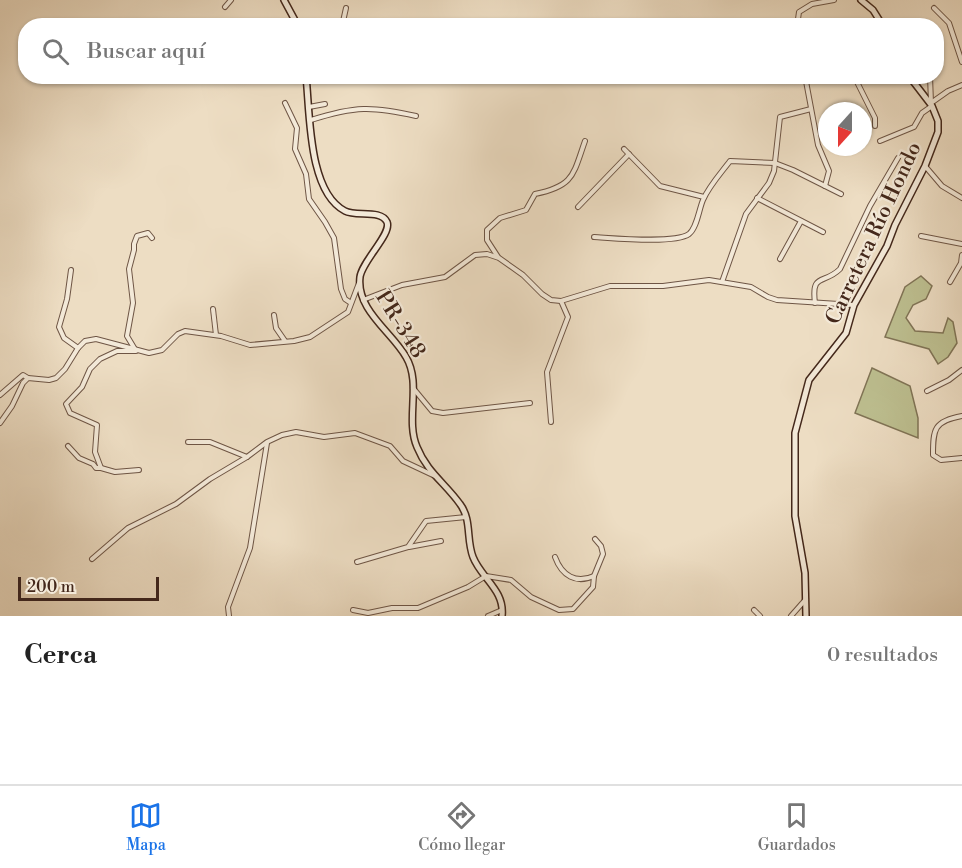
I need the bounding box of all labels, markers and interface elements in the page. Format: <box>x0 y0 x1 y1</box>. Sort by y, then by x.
search box <box>18 18 944 84</box>
icon: search <box>39 35 72 68</box>
text: Buscar aquí <box>87 38 205 65</box>
north arrow <box>818 102 872 156</box>
street label: Carretera Río Hondo <box>820 138 928 329</box>
street label: PR-348 <box>369 286 431 363</box>
scale bar <box>18 574 159 602</box>
text: 200 m <box>27 577 75 597</box>
text: Cerca <box>24 639 97 671</box>
text: 0 resultados <box>827 643 938 668</box>
tab: Mapa <box>126 799 166 855</box>
tab: Cómo llegar <box>418 799 505 855</box>
tab: Guardados <box>758 799 836 855</box>

